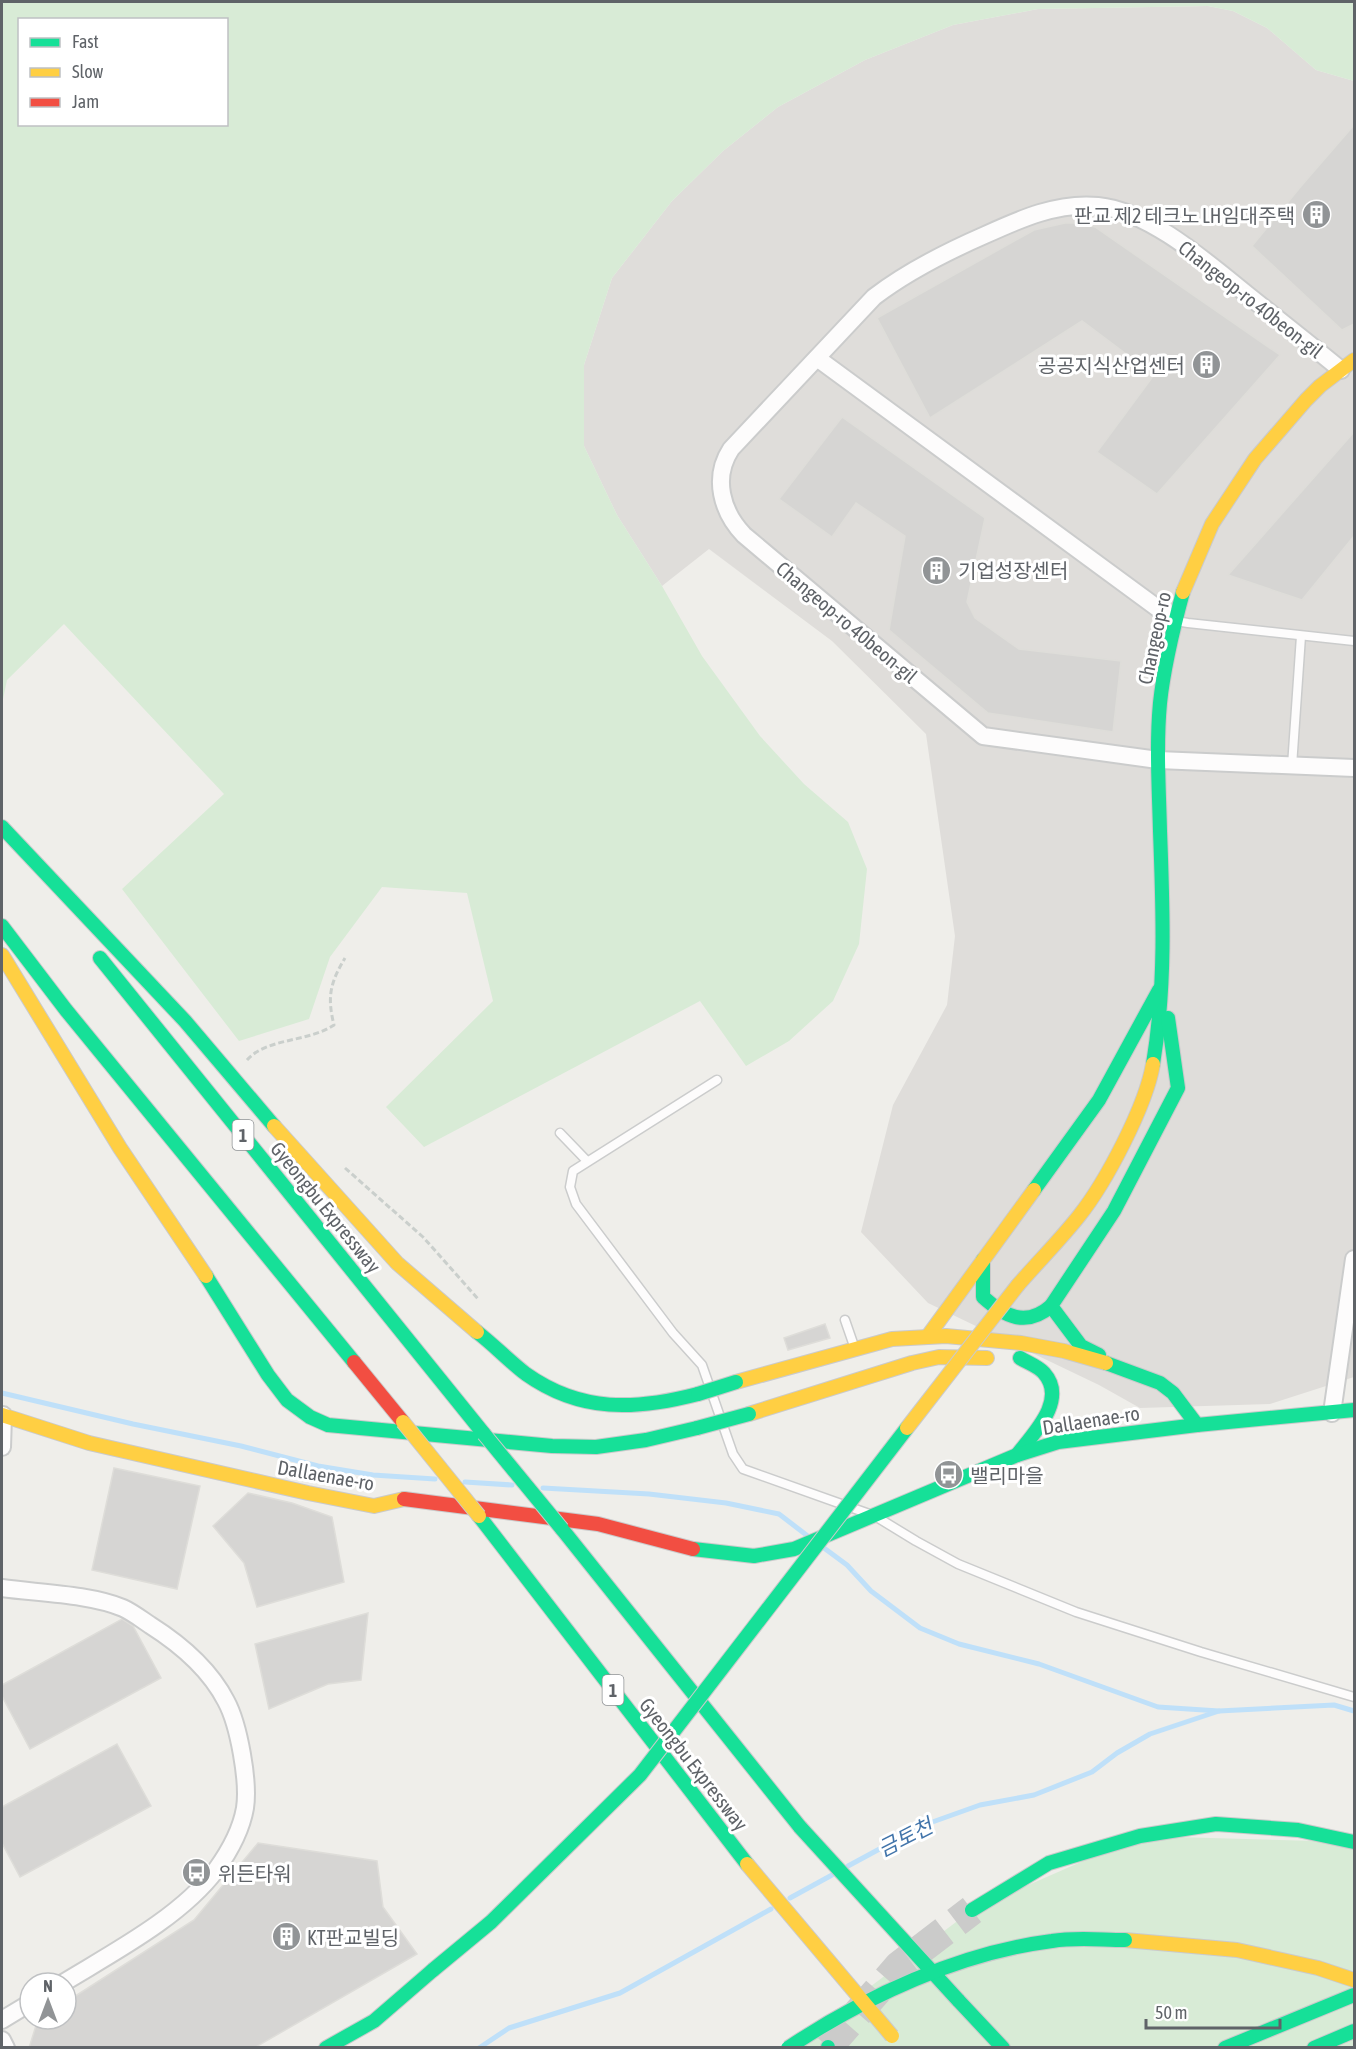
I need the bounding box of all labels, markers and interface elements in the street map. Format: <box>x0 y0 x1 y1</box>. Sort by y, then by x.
legend <box>18 18 228 126</box>
text: Fast <box>72 31 99 52</box>
text: Slow <box>72 61 103 82</box>
text: Jam <box>72 91 99 112</box>
building icon: 판교 제2 테크노 LH임대주택 <box>1300 199 1332 231</box>
place label: 판교 제2 테크노 LH임대주택 <box>1074 204 1295 227</box>
street label: Changeop-ro 40beon-gil <box>1174 236 1328 363</box>
building icon: 공공지식산업센터 <box>1190 349 1222 381</box>
place label: 공공지식산업센터 <box>1038 354 1185 377</box>
building icon: 기업성장센터 <box>921 554 953 586</box>
street label: Changeop-ro 40beon-gil <box>772 556 923 688</box>
place label: 기업성장센터 <box>958 559 1068 582</box>
street label: Changeop-ro <box>1133 590 1175 686</box>
road number: 1 <box>232 1120 254 1150</box>
street label: Gyeongbu Expressway <box>266 1137 386 1277</box>
street label: Dallaenae-ro <box>1041 1401 1141 1439</box>
street label: Dallaenae-ro <box>276 1455 376 1495</box>
bus stop icon: 밸리마을 <box>933 1459 965 1491</box>
place label: 밸리마을 <box>970 1464 1044 1487</box>
road number: 1 <box>602 1675 624 1705</box>
street label: Gyeongbu Expressway <box>635 1693 753 1835</box>
water label: 금토천 <box>874 1812 939 1861</box>
bus stop icon: 위든타워 <box>181 1857 213 1889</box>
place label: 위든타워 <box>218 1862 292 1885</box>
building icon: KT판교빌딩 <box>270 1921 302 1953</box>
place label: KT판교빌딩 <box>307 1926 399 1949</box>
north arrow <box>18 1971 78 2031</box>
text: N <box>43 1977 53 1995</box>
scale bar <box>1146 1992 1280 2030</box>
text: 50 m <box>1155 2002 1187 2023</box>

